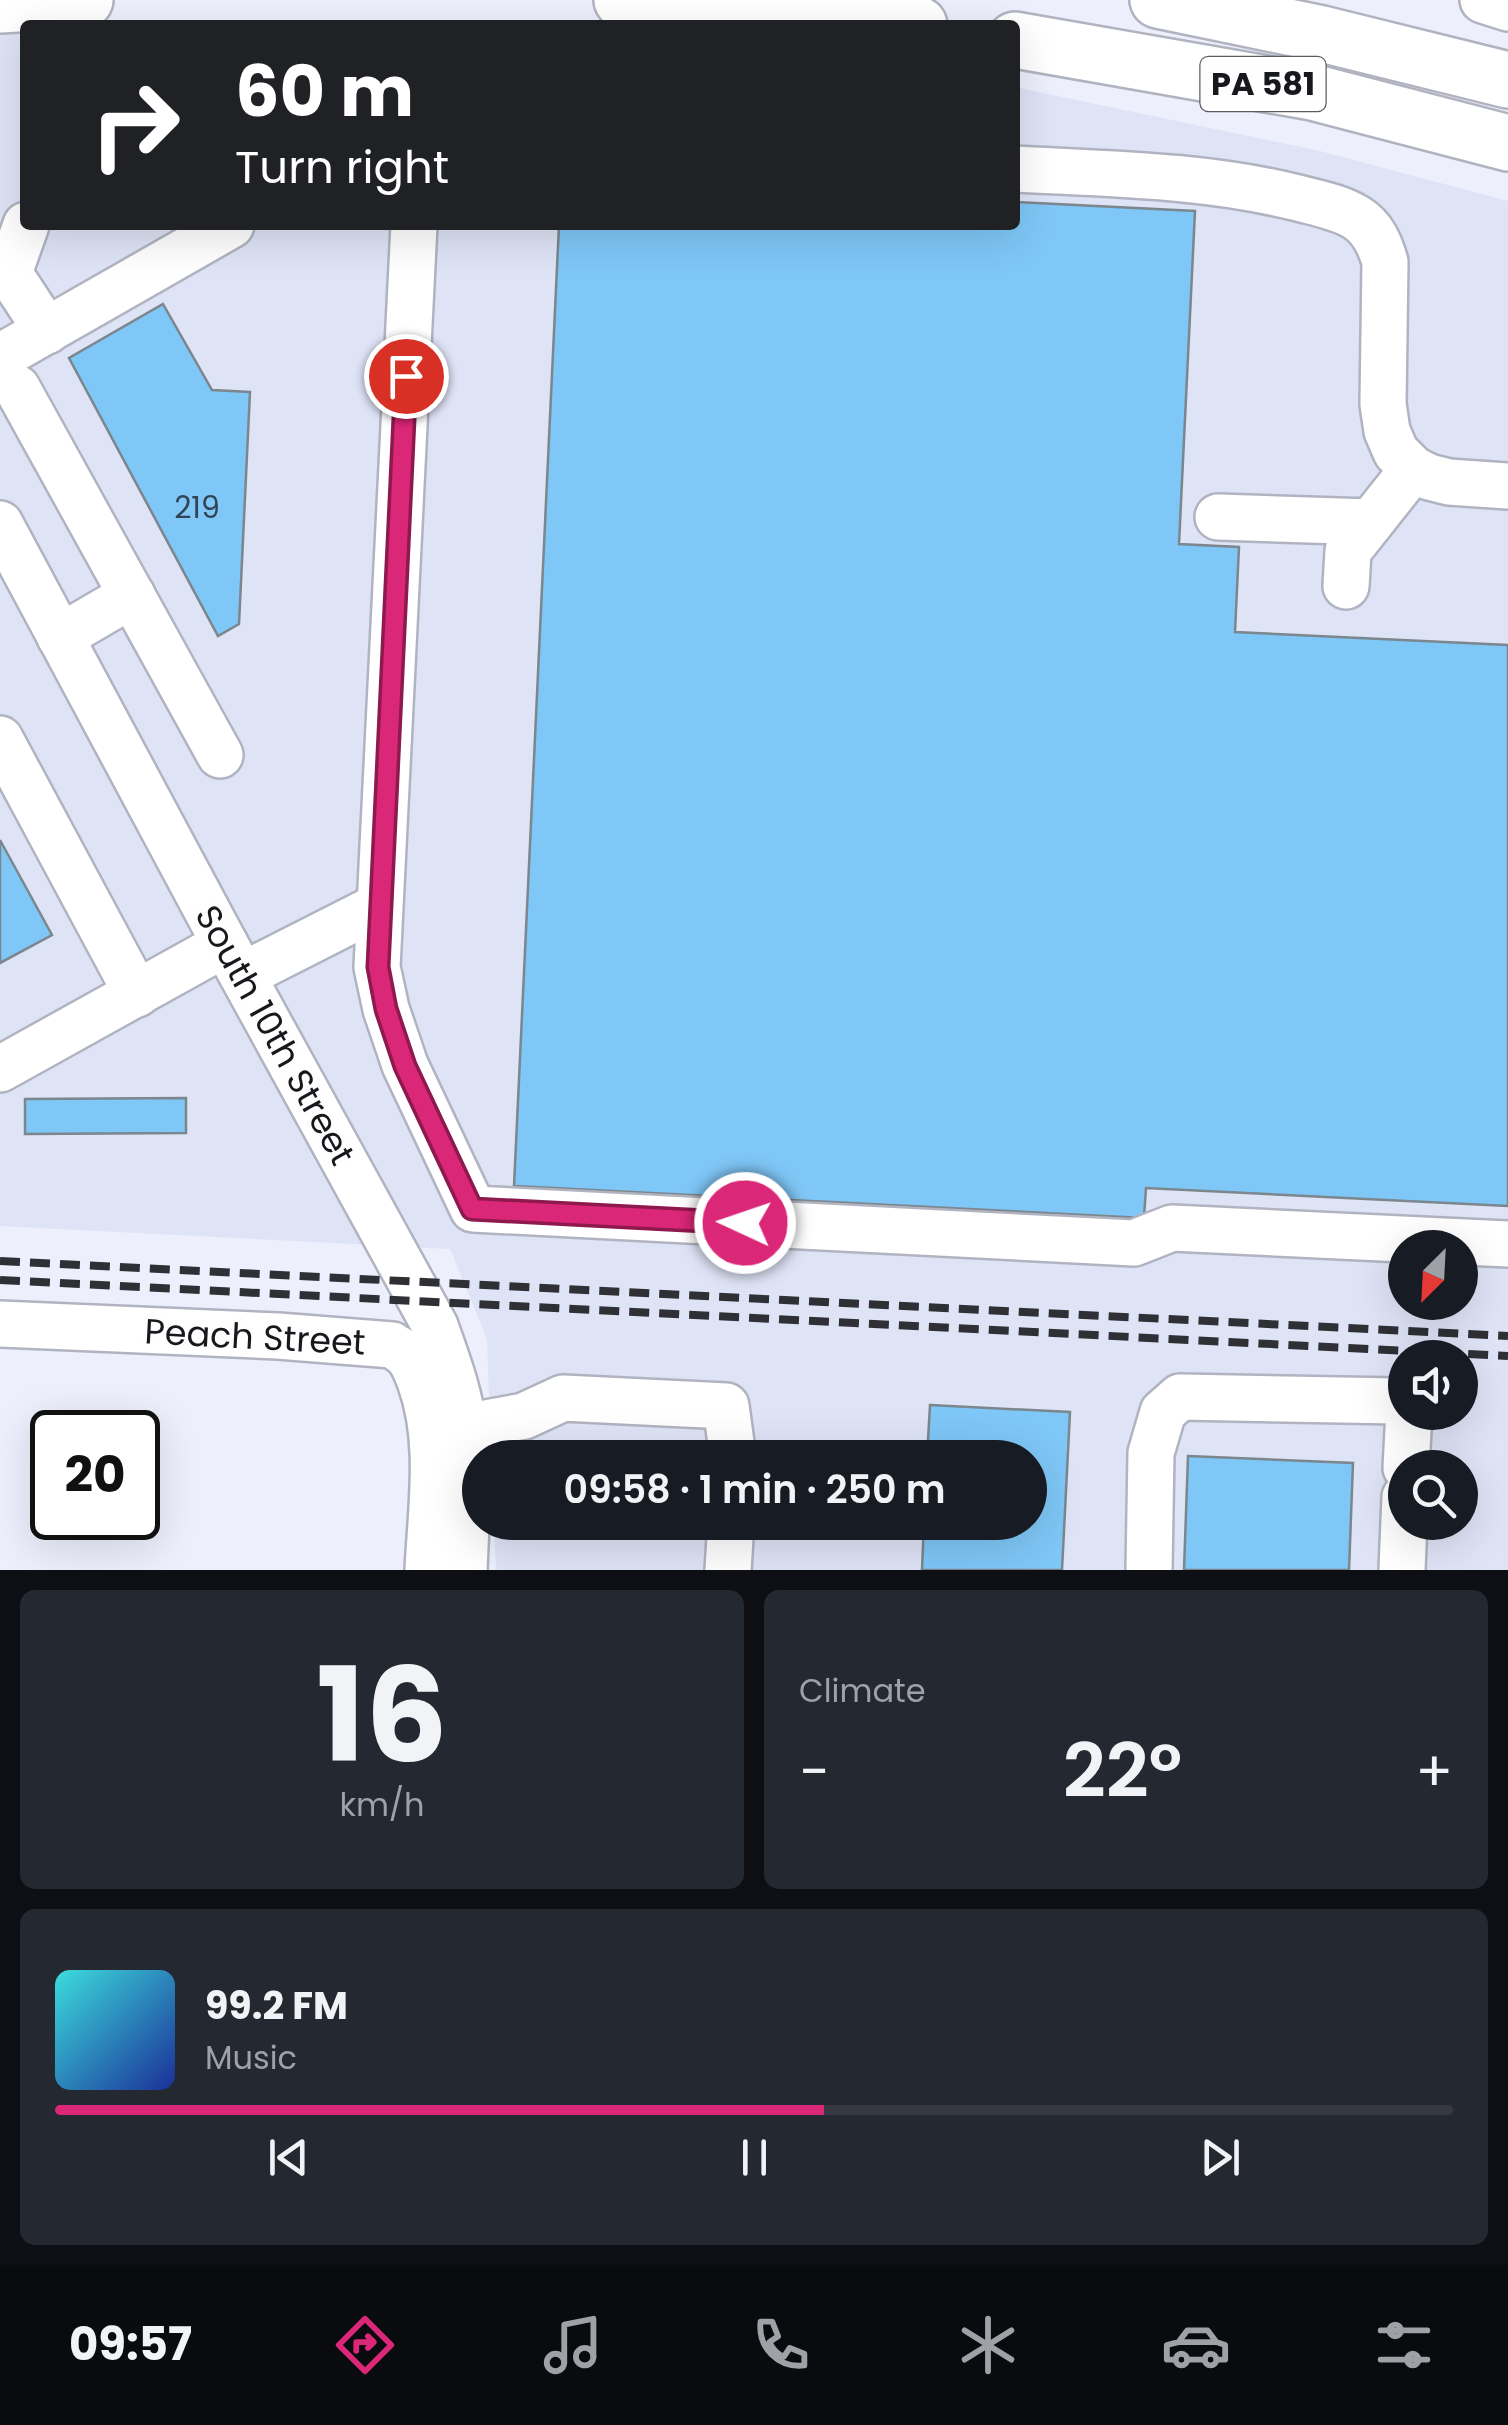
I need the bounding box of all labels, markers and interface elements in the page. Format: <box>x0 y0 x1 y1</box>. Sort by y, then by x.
text: 60 m <box>235 42 414 141</box>
road number: PA 581 <box>1200 57 1326 111</box>
icon: right <box>70 60 200 190</box>
text: Turn right <box>235 136 449 199</box>
pin <box>364 334 449 419</box>
icon: arrive <box>379 349 434 404</box>
house number: 219 <box>174 486 220 529</box>
street label: South 10th Street <box>184 896 367 1173</box>
position arrow <box>693 1171 797 1275</box>
north arrow <box>1388 1230 1478 1320</box>
map controls <box>1388 1230 1478 1540</box>
street label: Peach Street <box>143 1306 367 1367</box>
button: sound <box>1388 1340 1478 1430</box>
speed limit sign: 20 <box>30 1410 160 1540</box>
button: search <box>1388 1450 1478 1540</box>
text: 09:58 · 1 min · 250 m <box>564 1463 945 1516</box>
text: 16 <box>316 1624 448 1807</box>
text: Climate <box>799 1668 926 1713</box>
text: 22° <box>1063 1718 1182 1823</box>
text: − <box>799 1733 829 1810</box>
text: + <box>1415 1733 1453 1810</box>
text: km/h <box>339 1782 425 1827</box>
text: 99.2 FM <box>205 1979 348 2032</box>
text: Music <box>205 2035 297 2080</box>
icon: previous <box>261 2130 316 2185</box>
icon: pause <box>727 2130 782 2185</box>
icon: next <box>1193 2130 1248 2185</box>
icon: directions <box>330 2310 400 2380</box>
icon: music <box>538 2310 608 2380</box>
icon: phone <box>746 2310 816 2380</box>
icon: climate <box>953 2310 1023 2380</box>
icon: car <box>1161 2310 1231 2380</box>
icon: filters <box>1369 2310 1439 2380</box>
text: 09:57 <box>69 2313 192 2376</box>

